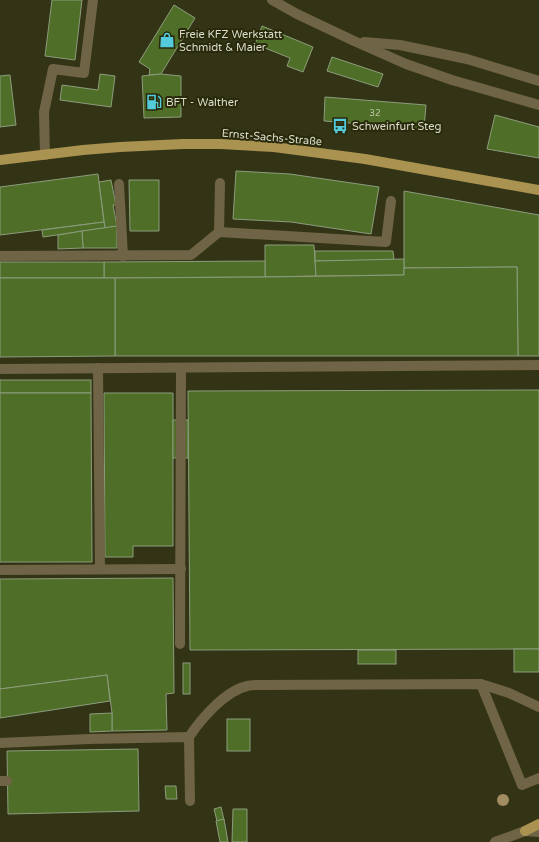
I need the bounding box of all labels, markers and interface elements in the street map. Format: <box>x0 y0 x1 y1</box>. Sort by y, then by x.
place label: Freie KFZ Werkstatt Schmidt & Maier <box>179 28 282 54</box>
shop icon: Freie KFZ Werkstatt Schmidt & Maier <box>158 31 176 49</box>
fuel station icon: BFT - Walther <box>145 93 163 111</box>
place label: BFT - Walther <box>166 96 239 109</box>
house number: 32 <box>369 108 381 119</box>
bus stop icon: Schweinfurt Steg <box>331 117 349 135</box>
place label: Schweinfurt Steg <box>352 120 441 133</box>
street label: Ernst-Sachs-Straße <box>221 127 323 148</box>

